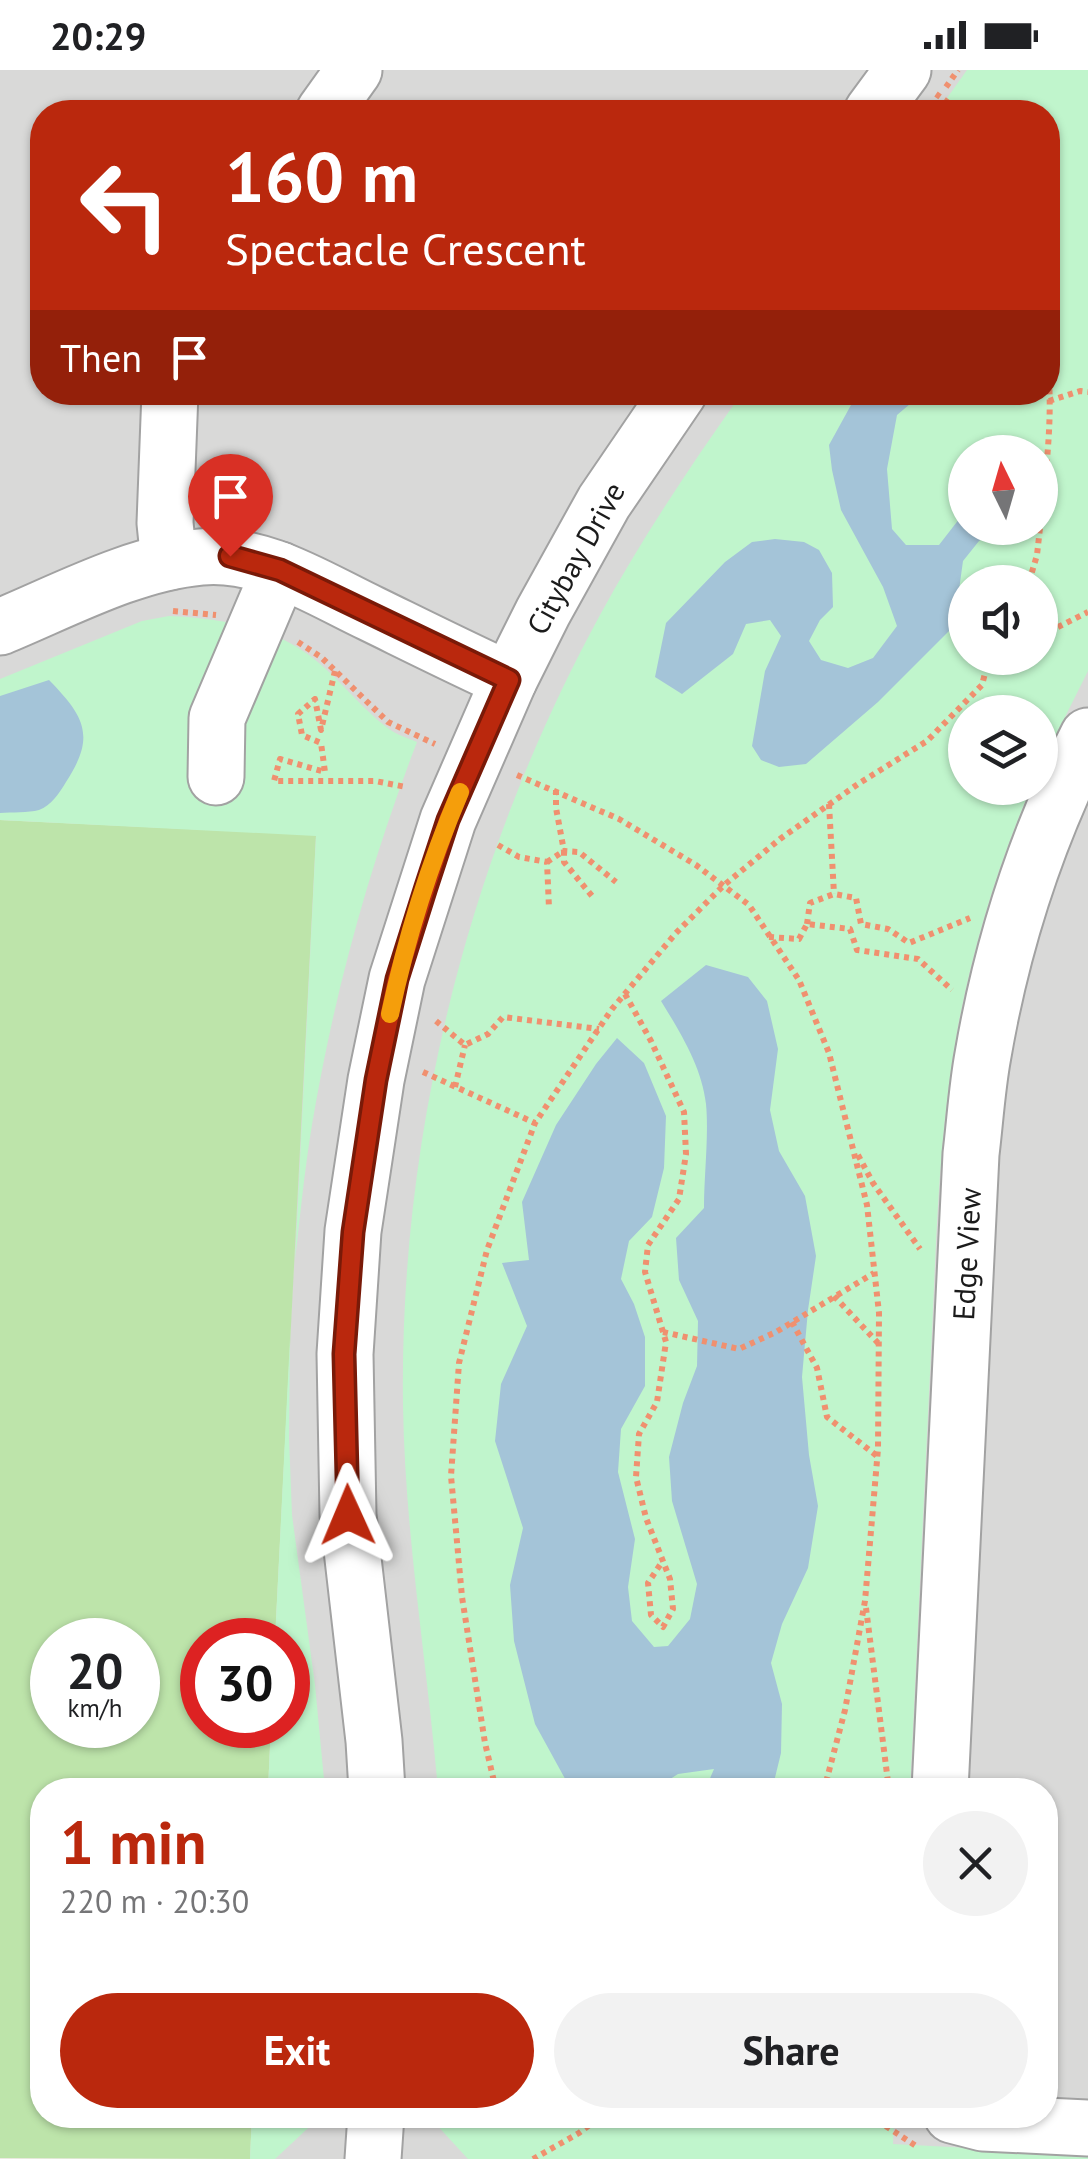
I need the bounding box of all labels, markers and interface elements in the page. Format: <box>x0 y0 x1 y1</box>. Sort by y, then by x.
text: 20:29 <box>50 11 146 60</box>
text: 160 m <box>225 131 418 221</box>
icon: left <box>60 140 190 270</box>
text: Spectacle Crescent <box>225 219 586 277</box>
icon: arrive <box>162 330 217 385</box>
text: Then <box>60 333 142 382</box>
north arrow <box>948 435 1058 545</box>
map controls <box>948 435 1058 805</box>
pin <box>188 454 273 557</box>
icon: arrive <box>203 469 258 524</box>
street label: Citybay Drive <box>517 475 633 641</box>
button: sound <box>948 565 1058 675</box>
button: layers <box>948 695 1058 805</box>
street label: Edge View <box>943 1187 989 1321</box>
position arrow <box>296 1463 400 1567</box>
speed limit sign: 30 <box>180 1618 310 1748</box>
text: 20 <box>67 1638 123 1703</box>
text: km/h <box>68 1692 122 1724</box>
text: 1 min <box>60 1803 206 1881</box>
button: close <box>923 1811 1028 1916</box>
text: 220 m · 20:30 <box>60 1880 249 1922</box>
button: Exit <box>60 1993 534 2108</box>
button: Share <box>554 1993 1028 2108</box>

